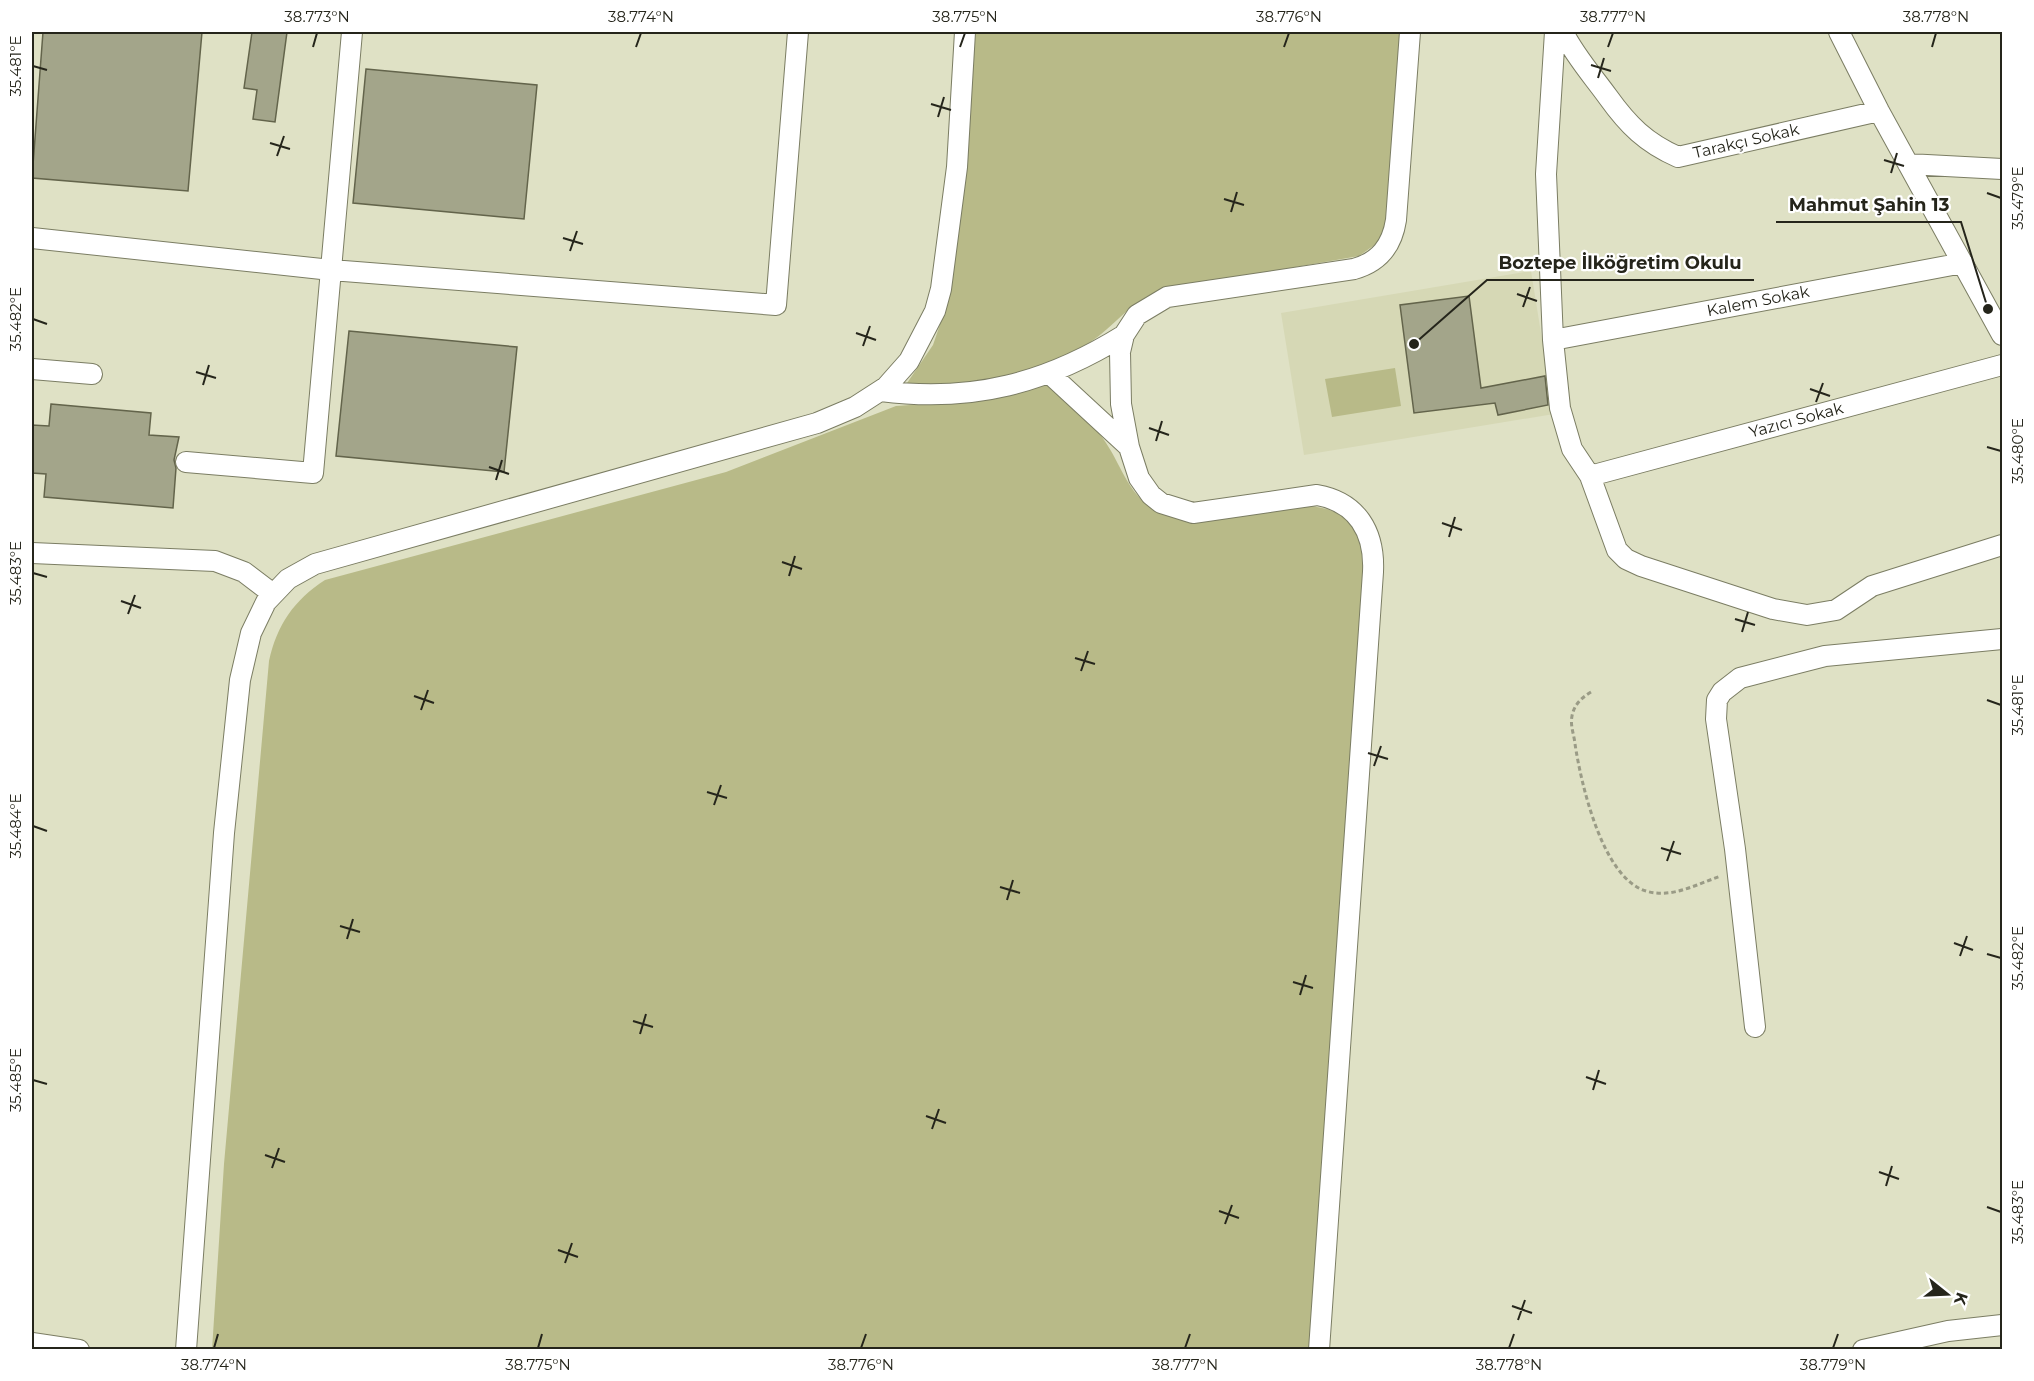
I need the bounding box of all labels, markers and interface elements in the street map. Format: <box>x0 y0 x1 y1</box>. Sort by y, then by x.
text: 38.773°N <box>284 7 350 26</box>
text: 38.774°N <box>608 7 674 26</box>
text: 38.775°N <box>932 7 998 26</box>
text: 38.776°N <box>1256 7 1322 26</box>
text: 38.777°N <box>1580 7 1646 26</box>
text: 38.778°N <box>1903 7 1969 26</box>
text: 35.481°E <box>6 35 25 97</box>
street label: Tarakçı Sokak <box>1691 119 1801 162</box>
text: 35.479°E <box>2008 166 2027 230</box>
callout: Mahmut Şahin 13 <box>1776 186 1961 222</box>
text: Mahmut Şahin 13 <box>1789 194 1950 216</box>
callout: Boztepe İlköğretim Okulu <box>1487 244 1754 280</box>
text: Boztepe İlköğretim Okulu <box>1498 252 1742 274</box>
street label: Kalem Sokak <box>1705 282 1811 320</box>
text: 35.482°E <box>6 287 25 351</box>
street label: Yazıcı Sokak <box>1747 398 1846 442</box>
text: 35.480°E <box>2008 418 2027 484</box>
text: 35.483°E <box>6 541 25 605</box>
text: 35.481°E <box>2008 674 2027 736</box>
text: 35.484°E <box>6 793 25 859</box>
text: 35.482°E <box>2008 926 2027 990</box>
text: 35.485°E <box>6 1048 25 1112</box>
text: 35.483°E <box>2008 1180 2027 1244</box>
north arrow <box>1917 1264 1977 1324</box>
text: K <box>1950 1290 1972 1308</box>
text: 38.774°N <box>181 1355 247 1374</box>
text: 38.775°N <box>505 1355 571 1374</box>
text: 38.776°N <box>828 1355 894 1374</box>
text: 38.777°N <box>1152 1355 1218 1374</box>
text: 38.778°N <box>1476 1355 1542 1374</box>
text: 38.779°N <box>1800 1355 1866 1374</box>

